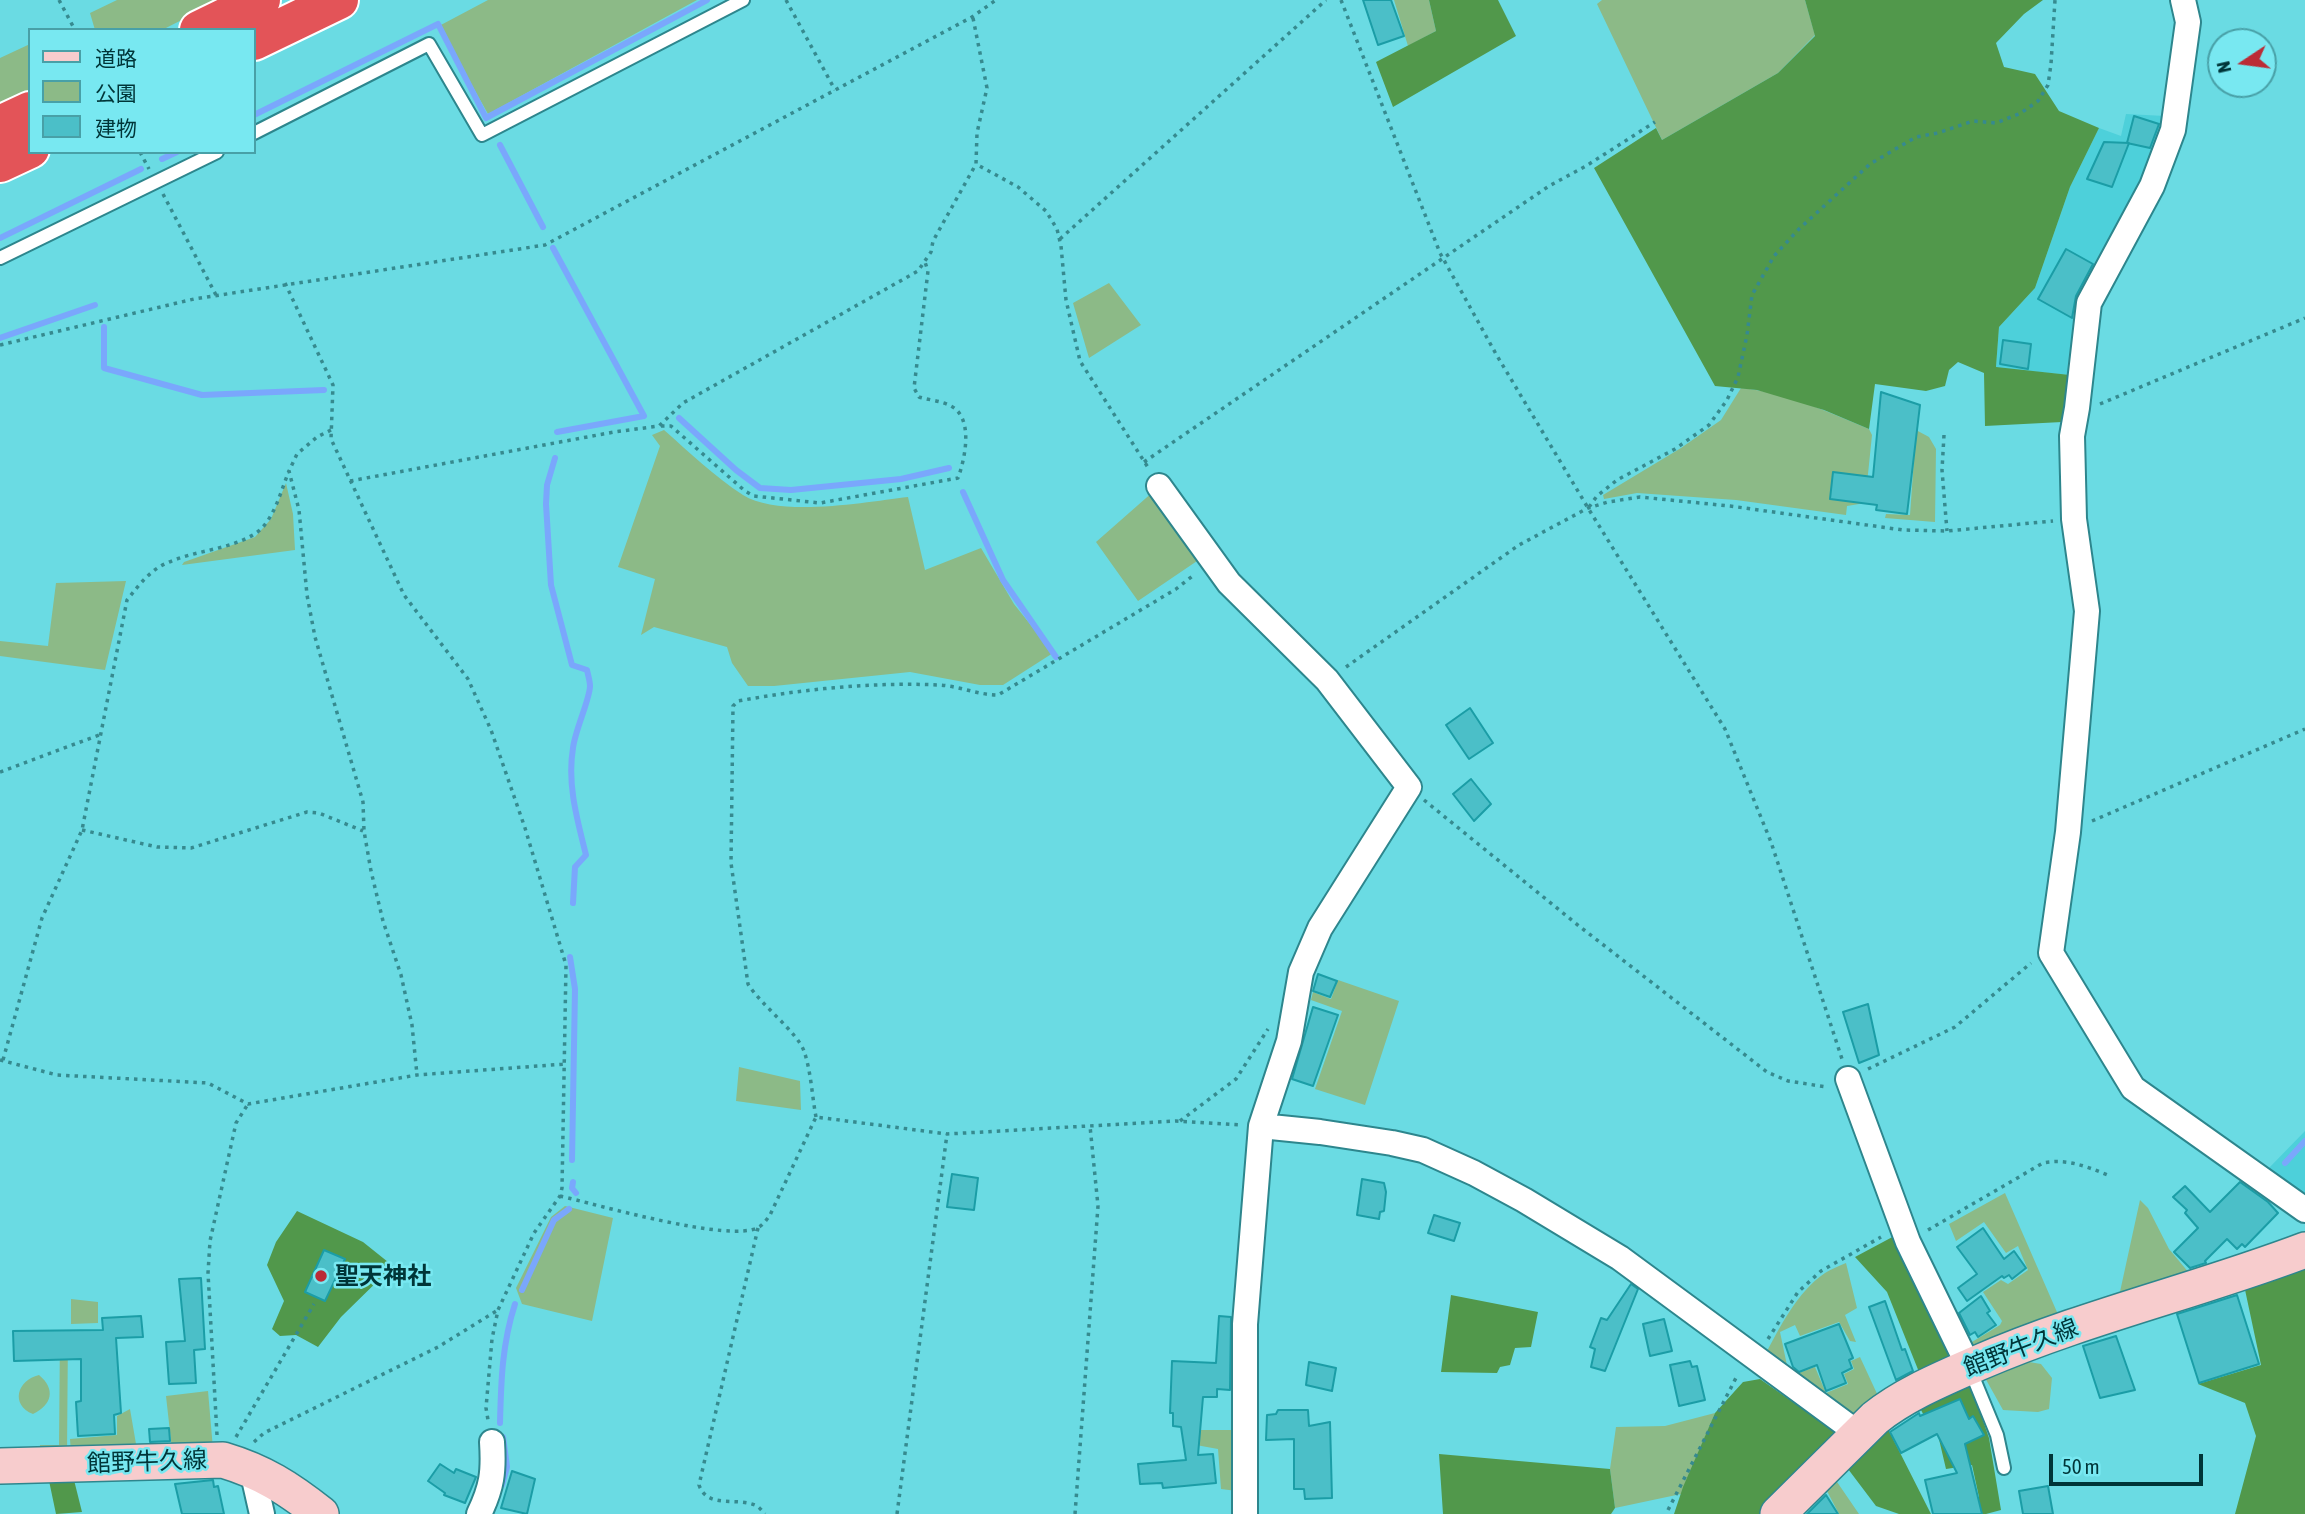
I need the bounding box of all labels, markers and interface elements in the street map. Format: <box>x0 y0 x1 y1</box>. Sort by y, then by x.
legend <box>28 28 256 154</box>
north arrow <box>2207 28 2277 98</box>
text: 道路 <box>95 46 137 70</box>
text: N <box>2212 59 2235 75</box>
text: 公園 <box>95 81 137 105</box>
text: 建物 <box>95 116 137 140</box>
place label: 聖天神社 <box>335 1262 431 1290</box>
marker: 聖天神社 <box>313 1268 329 1284</box>
street label: 館野牛久線 <box>1960 1313 2082 1383</box>
scale bar <box>2053 1440 2207 1484</box>
street label: 館野牛久線 <box>87 1446 207 1478</box>
text: 50 m <box>2062 1454 2100 1478</box>

